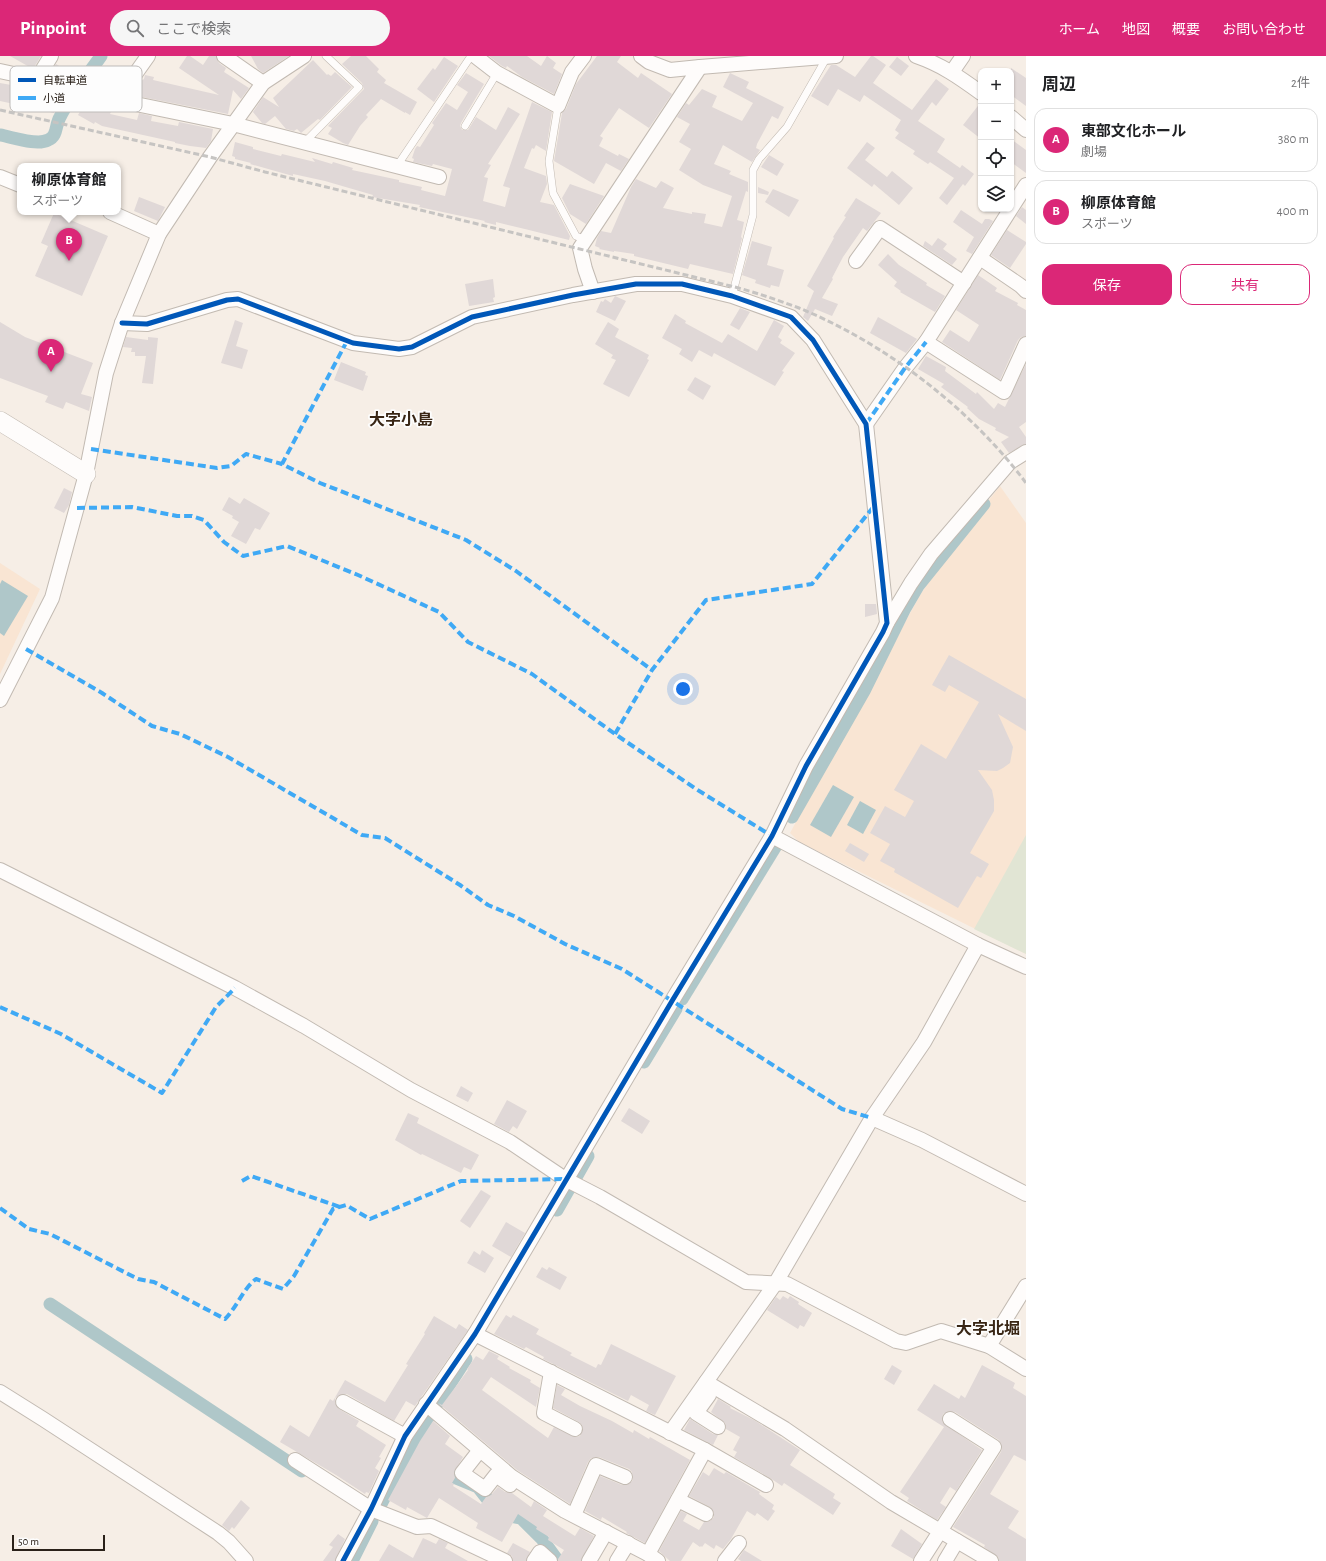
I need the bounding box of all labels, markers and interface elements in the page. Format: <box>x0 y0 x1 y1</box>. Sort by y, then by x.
search box <box>110 10 390 46</box>
icon: search <box>124 17 146 39</box>
text: Pinpoint <box>20 19 86 38</box>
text: ここで検索 <box>156 22 231 37</box>
text: ホーム <box>1058 23 1100 37</box>
text: 地図 <box>1122 23 1150 37</box>
text: 概要 <box>1172 23 1200 37</box>
text: お問い合わせ <box>1222 23 1306 37</box>
legend <box>10 66 142 112</box>
map controls <box>978 68 1014 212</box>
button: + <box>978 68 1014 104</box>
text: 自転車道 <box>43 74 87 86</box>
text: 周辺 <box>1042 76 1076 93</box>
text: 2件 <box>1291 77 1310 90</box>
text: 小道 <box>43 92 65 104</box>
button: − <box>978 104 1014 140</box>
text: 東部文化ホール <box>1081 124 1186 139</box>
text: A <box>1052 133 1060 146</box>
text: 380 m <box>1278 133 1309 146</box>
button: locate <box>978 140 1014 176</box>
text: 劇場 <box>1081 146 1107 159</box>
popup <box>17 163 121 215</box>
text: 柳原体育館 <box>31 173 107 188</box>
button: layers <box>978 176 1014 212</box>
text: スポーツ <box>31 195 83 208</box>
text: 柳原体育館 <box>1081 196 1156 211</box>
text: B <box>1052 205 1060 218</box>
text: 400 m <box>1276 205 1309 218</box>
text: スポーツ <box>1081 218 1133 231</box>
pin: B <box>56 228 82 261</box>
button: 保存 <box>1042 264 1172 305</box>
button: 共有 <box>1180 264 1310 305</box>
pin: A <box>38 339 64 372</box>
district label: 大字小島 <box>369 411 433 428</box>
your location <box>673 679 693 699</box>
district label: 大字北堀 <box>956 1320 1020 1337</box>
scale bar <box>12 1533 105 1552</box>
text: 50 m <box>18 1536 39 1547</box>

